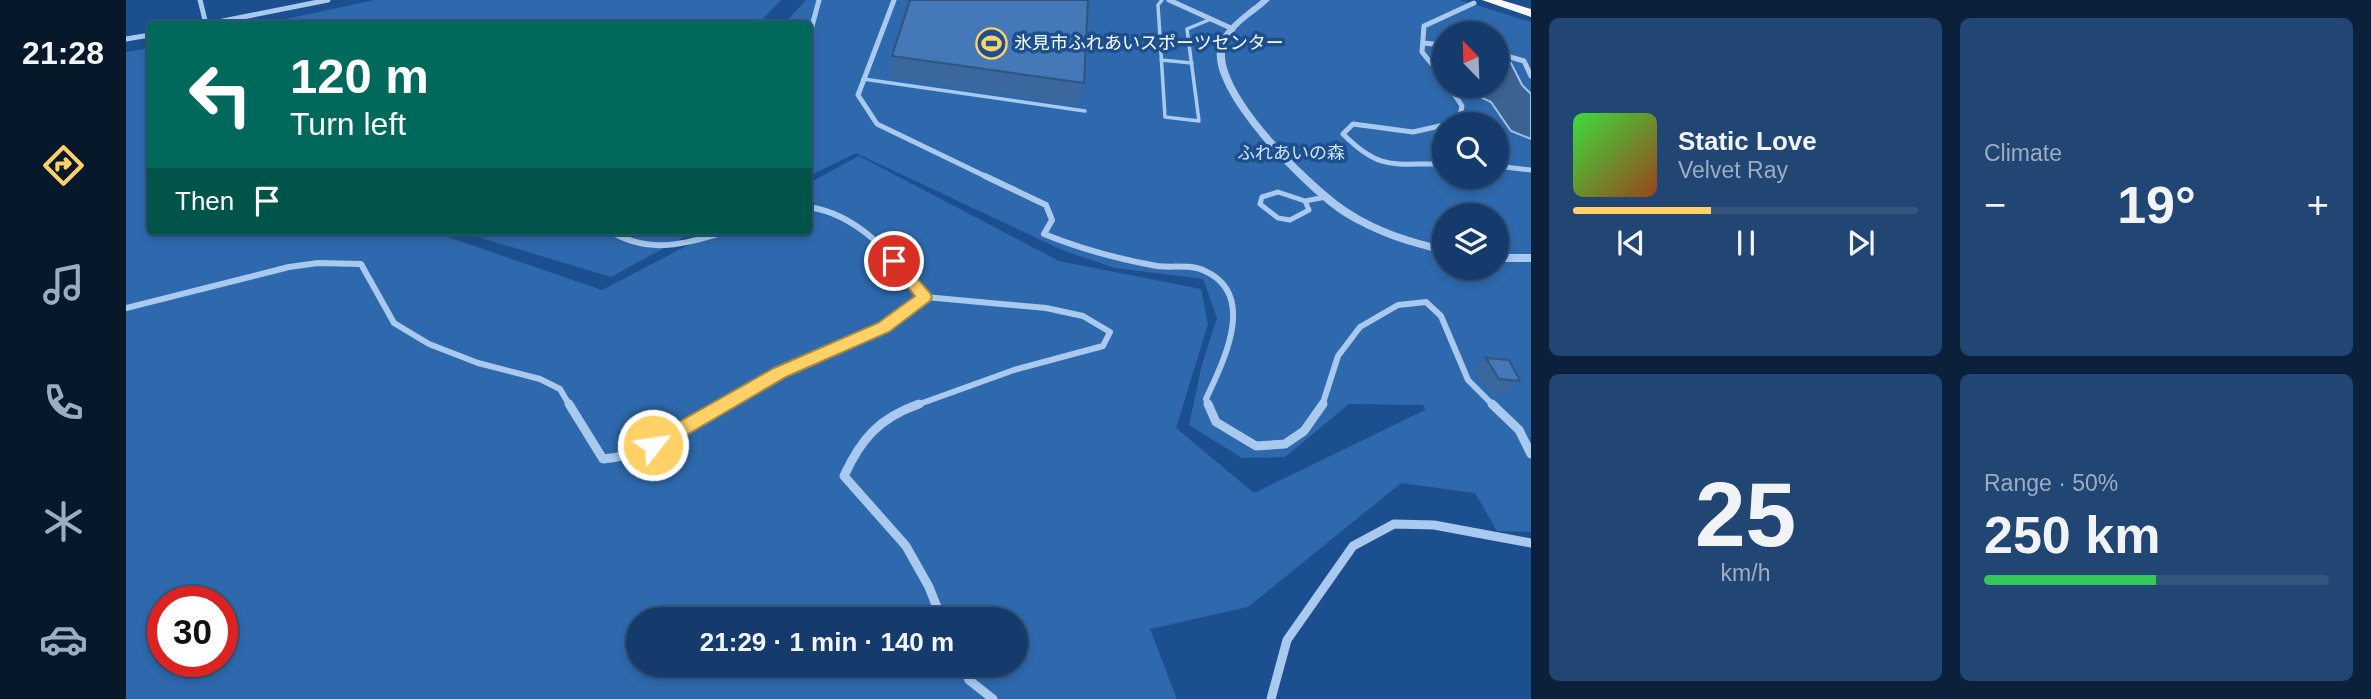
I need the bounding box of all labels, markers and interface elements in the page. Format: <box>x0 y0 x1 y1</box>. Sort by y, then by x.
north arrow <box>1432 21 1508 98</box>
map controls <box>1432 21 1509 280</box>
sports icon: 氷見市ふれあいスポーツセンター <box>974 26 1008 60</box>
place label: 氷見市ふれあいスポーツセンター <box>1014 33 1284 53</box>
text: 21:28 <box>22 35 104 71</box>
icon: left <box>175 49 266 140</box>
text: 120 m <box>290 49 429 103</box>
text: Turn left <box>290 106 406 142</box>
button: search <box>1432 112 1509 189</box>
text: Static Love <box>1678 126 1817 156</box>
text: Climate <box>1984 140 2062 166</box>
icon: directions <box>39 141 88 190</box>
park label: ふれあいの森 <box>1237 143 1345 163</box>
text: Velvet Ray <box>1678 157 1788 183</box>
text: 19° <box>2117 176 2196 234</box>
icon: arrive <box>248 182 286 220</box>
text: − <box>1984 184 2006 226</box>
text: + <box>2307 184 2329 226</box>
text: Then <box>175 186 234 216</box>
button: layers <box>1432 203 1509 280</box>
icon: previous <box>1612 224 1650 262</box>
icon: pause <box>1727 224 1765 262</box>
icon: next <box>1842 224 1880 262</box>
pin <box>864 231 924 291</box>
icon: arrive <box>875 242 913 280</box>
icon: music <box>39 260 88 309</box>
icon: phone <box>39 378 88 427</box>
position arrow <box>616 408 690 482</box>
text: 25 <box>1695 464 1796 565</box>
text: Range · 50% <box>1984 470 2118 496</box>
icon: climate <box>39 497 88 546</box>
text: 250 km <box>1984 506 2160 564</box>
text: km/h <box>1721 560 1770 586</box>
speed limit sign: 30 <box>147 586 238 677</box>
icon: car <box>39 615 88 664</box>
text: 21:29 · 1 min · 140 m <box>700 627 954 657</box>

